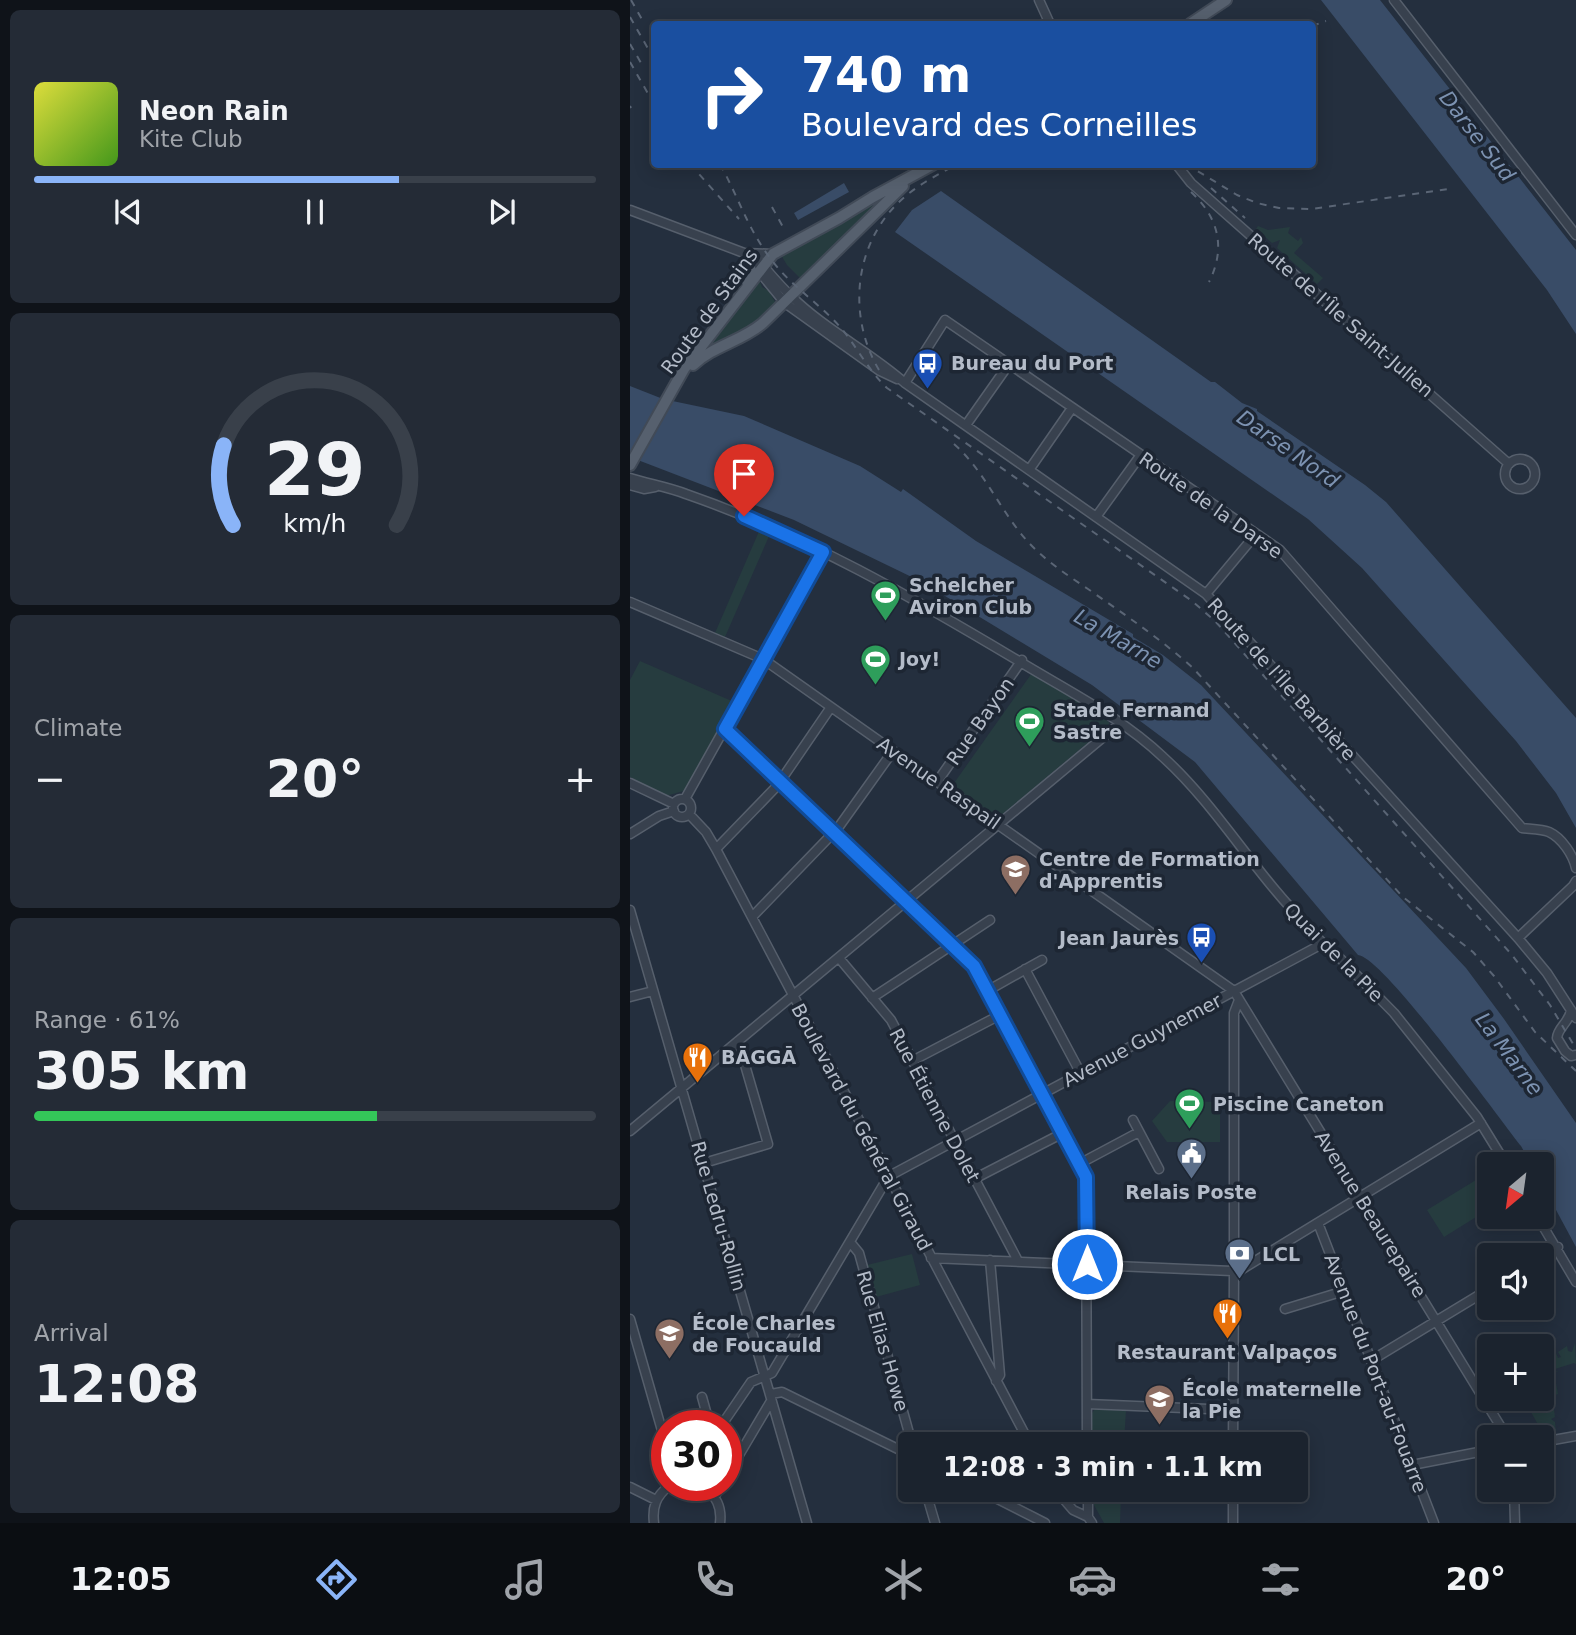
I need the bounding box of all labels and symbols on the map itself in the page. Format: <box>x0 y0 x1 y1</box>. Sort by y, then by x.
water label: Darse Sud <box>1434 86 1520 187</box>
street label: Route de l'Île Saint-Julien <box>1244 228 1438 402</box>
street label: Route de Stains <box>656 244 762 378</box>
bus stop icon: Bureau du Port <box>911 346 945 390</box>
place label: Bureau du Port <box>951 352 1113 374</box>
water label: Darse Nord <box>1232 405 1344 493</box>
pin <box>714 444 774 516</box>
street label: Route de la Darse <box>1135 447 1287 563</box>
place label: Schelcher Aviron Club <box>909 574 1032 618</box>
sports icon: Schelcher Aviron Club <box>869 579 903 623</box>
street label: Route de l'Île Barbière <box>1203 593 1361 765</box>
water label: La Marne <box>1070 604 1166 674</box>
sports icon: Joy! <box>859 642 893 686</box>
place label: Joy! <box>897 648 940 670</box>
street label: Rue Bayon <box>942 673 1018 769</box>
place label: Stade Fernand Sastre <box>1053 699 1210 743</box>
sports icon: Stade Fernand Sastre <box>1013 704 1047 748</box>
street label: Avenue Raspail <box>873 732 1005 834</box>
place label: Centre de Formation d'Apprentis <box>1039 848 1260 892</box>
school or university icon: Centre de Formation d'Apprentis <box>999 853 1033 897</box>
street label: Quai de la Pie <box>1280 898 1388 1006</box>
bus stop icon: Jean Jaurès <box>1185 921 1219 965</box>
place label: Jean Jaurès <box>1057 927 1179 949</box>
street label: Avenue Guynemer <box>1059 989 1225 1091</box>
street label: Boulevard du Général Giraud <box>787 1000 937 1254</box>
water label: La Marne <box>1470 1008 1548 1100</box>
street label: Rue Étienne Dolet <box>885 1024 985 1186</box>
restaurant icon: BĀGGĀ <box>681 1040 715 1084</box>
place label: BĀGGĀ <box>721 1046 796 1068</box>
sports icon: Piscine Caneton <box>1173 1087 1207 1131</box>
place label: Piscine Caneton <box>1213 1093 1384 1115</box>
street label: Avenue Beaurepaire <box>1311 1127 1431 1301</box>
public building icon: Relais Poste <box>1174 1136 1208 1180</box>
street label: Rue Ledru-Rollin <box>687 1139 751 1293</box>
north arrow <box>1477 1152 1554 1228</box>
place label: Relais Poste <box>1125 1181 1257 1203</box>
position arrow <box>1050 1227 1124 1301</box>
bank icon: LCL <box>1222 1237 1256 1281</box>
place label: LCL <box>1262 1243 1300 1265</box>
street label: Avenue du Port-au-Fouarre <box>1320 1251 1432 1495</box>
street label: Rue Elias Howe <box>852 1268 914 1414</box>
restaurant icon: Restaurant Valpaços <box>1210 1296 1244 1340</box>
place label: École Charles de Foucauld <box>692 1312 836 1356</box>
school or university icon: École Charles de Foucauld <box>652 1317 686 1361</box>
place label: Restaurant Valpaços <box>1117 1341 1337 1363</box>
place label: École maternelle la Pie <box>1182 1378 1362 1422</box>
school or university icon: École maternelle la Pie <box>1142 1383 1176 1427</box>
speed limit sign: 30 <box>651 1410 742 1501</box>

